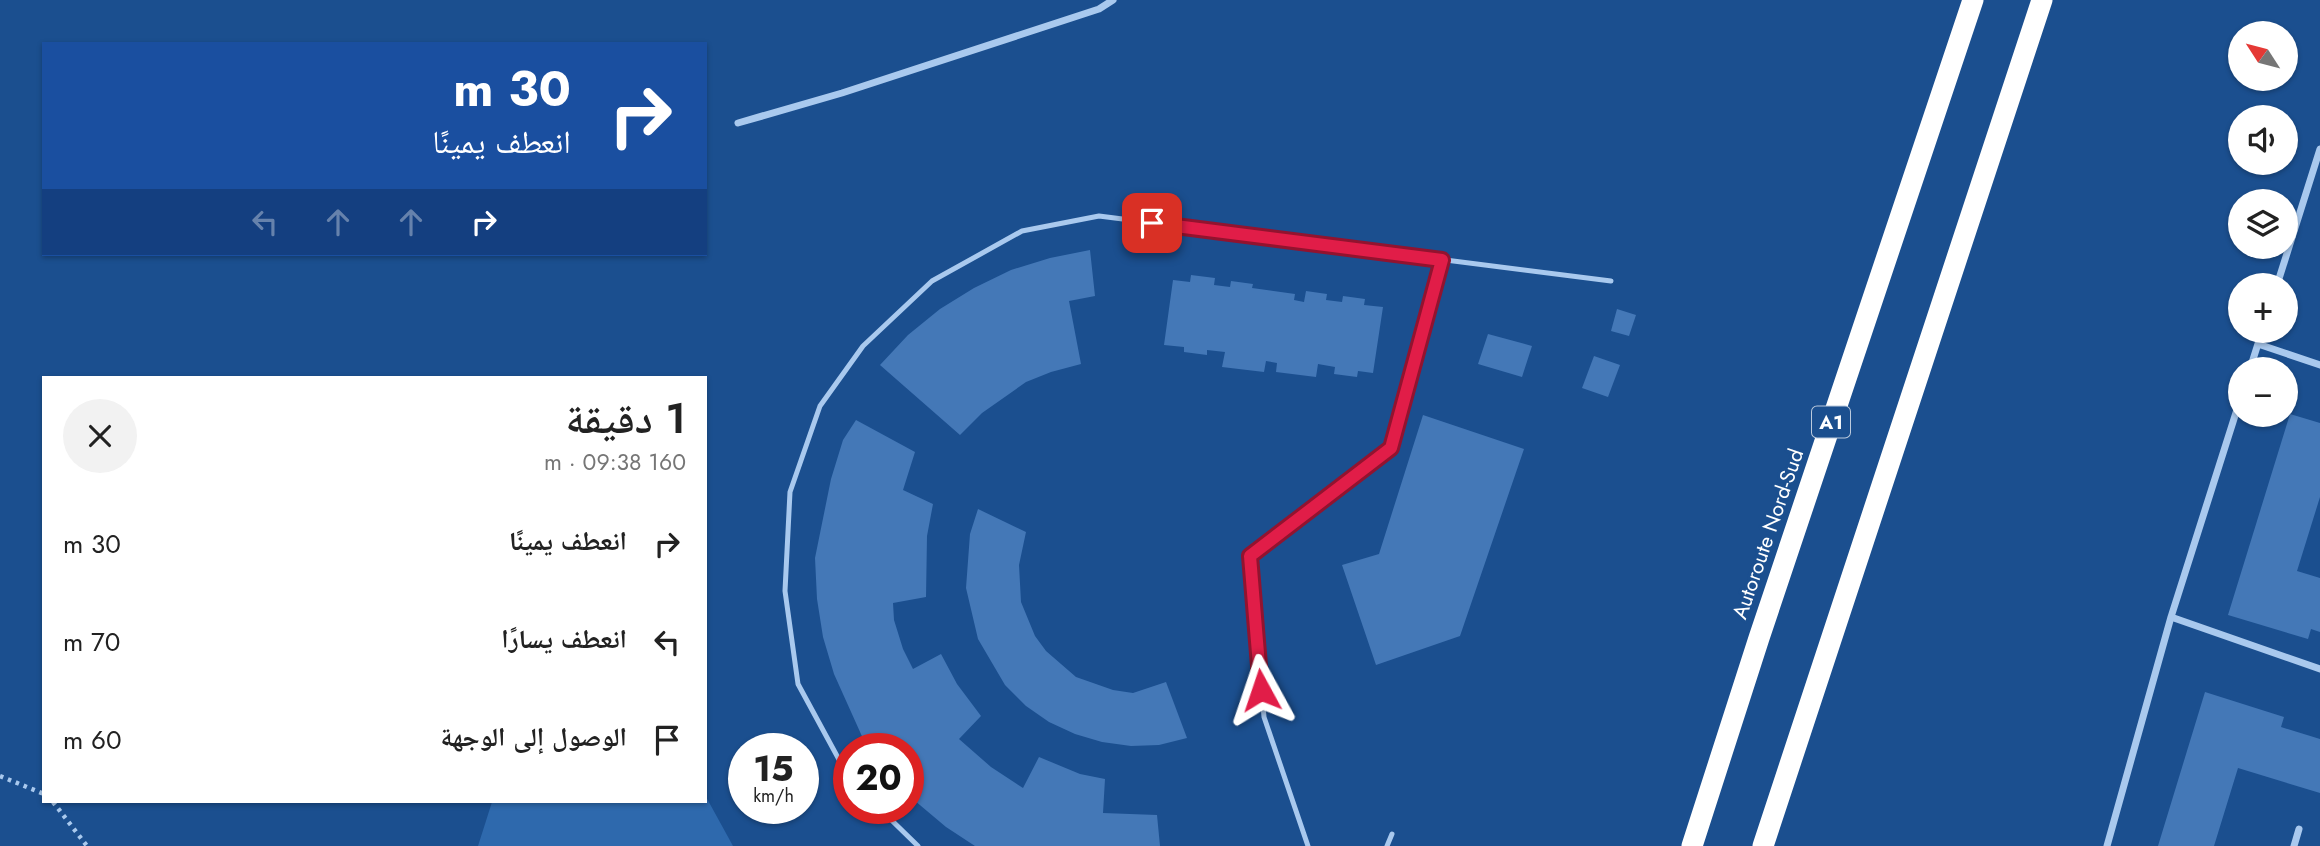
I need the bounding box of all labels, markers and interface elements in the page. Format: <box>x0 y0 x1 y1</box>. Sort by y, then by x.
north arrow <box>2228 21 2298 91</box>
map controls <box>2228 21 2298 427</box>
text: 30 m <box>453 54 571 124</box>
icon: right <box>595 70 686 161</box>
button: sound <box>2228 105 2298 175</box>
text: انعطف يمينًا <box>432 119 571 165</box>
button: layers <box>2228 189 2298 259</box>
pin <box>1122 193 1182 253</box>
icon: left <box>246 203 284 241</box>
icon: ahead <box>319 203 357 241</box>
icon: ahead <box>392 203 430 241</box>
icon: right <box>465 203 503 241</box>
icon: arrive <box>1133 204 1171 242</box>
button: + <box>2228 273 2298 343</box>
button: − <box>2228 357 2298 427</box>
text: 1 دقيقة <box>565 388 686 449</box>
button: close <box>63 399 137 473</box>
road number: A1 <box>1812 406 1850 438</box>
text: 160 m · 09:38 <box>544 445 686 479</box>
street label: Autoroute Nord-Sud <box>1725 445 1811 623</box>
text: انعطف يمينًا <box>509 522 627 560</box>
text: 30 m <box>63 525 121 563</box>
icon: right <box>648 525 686 563</box>
text: انعطف يسارًا <box>501 620 627 658</box>
text: 70 m <box>63 623 120 661</box>
icon: left <box>648 623 686 661</box>
position arrow <box>1224 653 1298 727</box>
text: الوصول إلى الوجهة <box>440 718 627 756</box>
text: 60 m <box>63 721 122 759</box>
icon: arrive <box>648 721 686 759</box>
speed limit sign: 20 <box>833 733 924 824</box>
text: 15 <box>753 744 794 794</box>
text: km/h <box>753 783 794 809</box>

